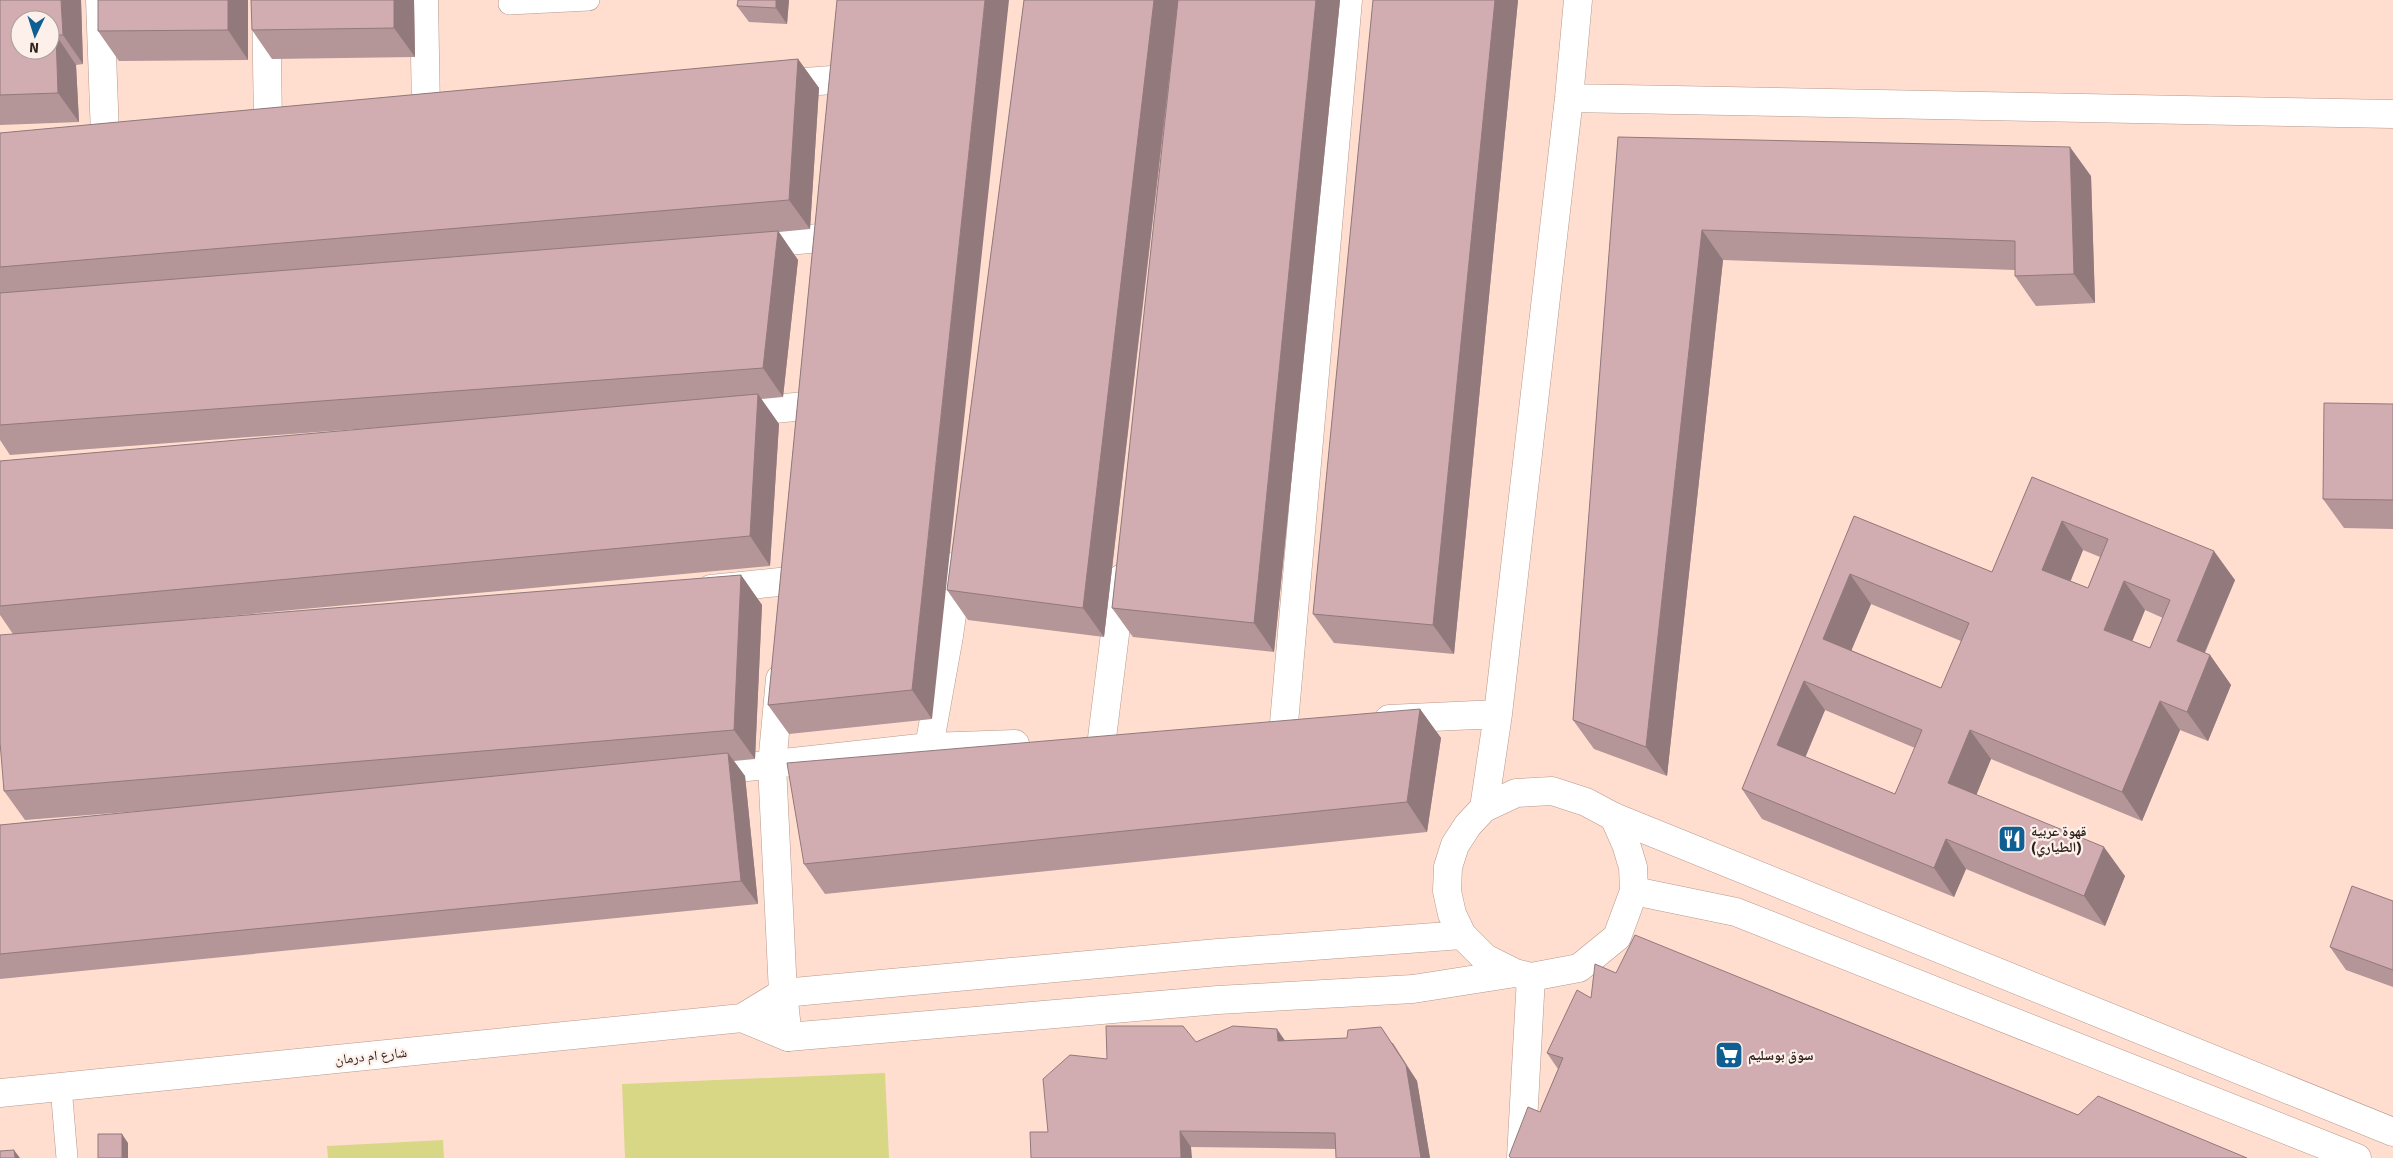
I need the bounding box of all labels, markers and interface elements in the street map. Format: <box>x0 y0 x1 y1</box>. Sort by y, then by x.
north arrow <box>10 10 60 60</box>
text: N <box>29 39 40 56</box>
place label: قهوة عربية (الطياري) <box>2031 823 2087 858</box>
restaurant icon: قهوة عربية (الطياري) <box>1997 824 2027 854</box>
supermarket icon: سوق بوسليم <box>1714 1040 1744 1070</box>
street label: شارع ام درمان <box>334 1044 408 1069</box>
place label: سوق بوسليم <box>1748 1047 1814 1065</box>

